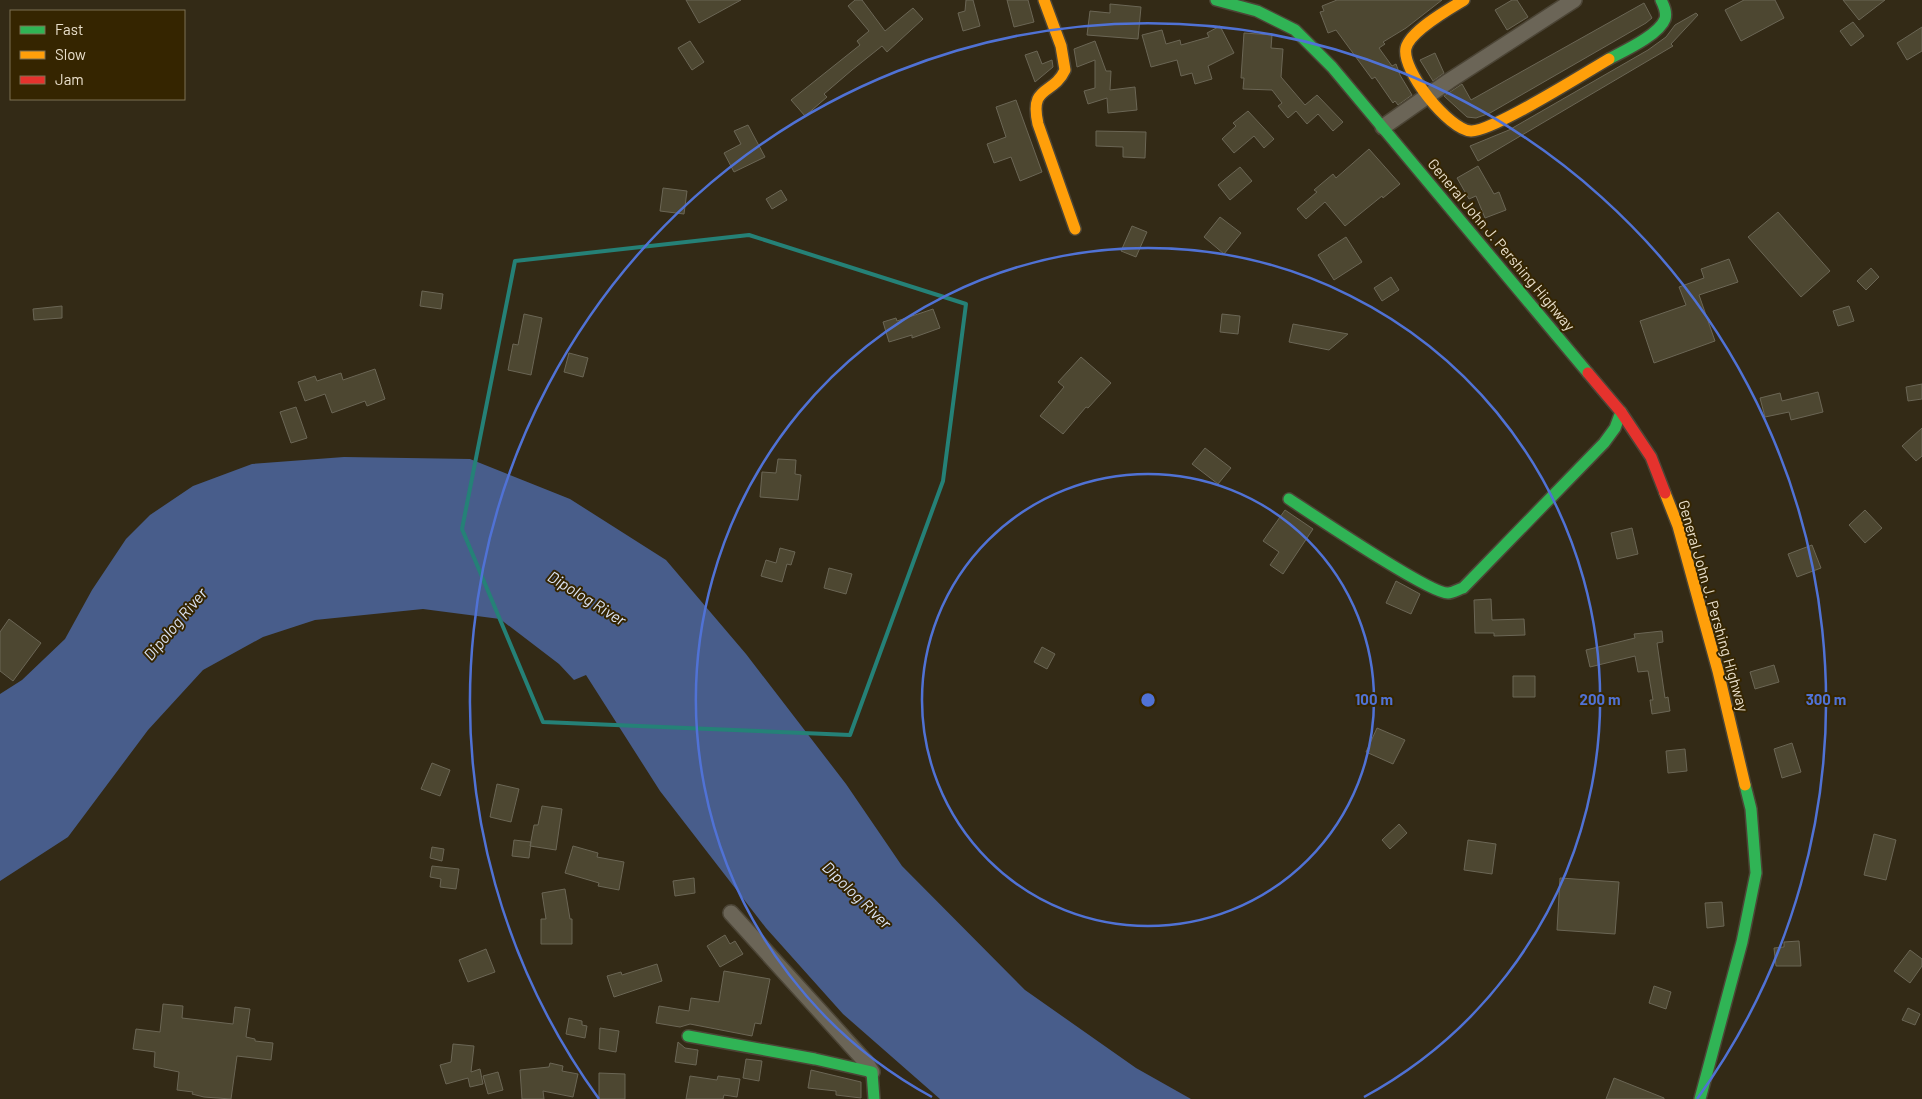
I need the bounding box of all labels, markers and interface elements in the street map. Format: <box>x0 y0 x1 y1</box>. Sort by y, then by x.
legend <box>10 10 185 100</box>
text: Fast <box>55 20 83 38</box>
text: Slow <box>55 45 86 63</box>
text: Jam <box>55 70 84 88</box>
street label: General John J. Pershing Highway <box>1424 155 1579 334</box>
street label: General John J. Pershing Highway <box>1675 498 1753 714</box>
water label: Dipolog River <box>545 566 631 630</box>
water label: Dipolog River <box>139 583 211 664</box>
text: 100 m <box>1355 690 1393 708</box>
text: 200 m <box>1579 690 1621 708</box>
text: 300 m <box>1806 690 1846 708</box>
centre of rings <box>1139 691 1157 709</box>
water label: Dipolog River <box>819 857 897 933</box>

